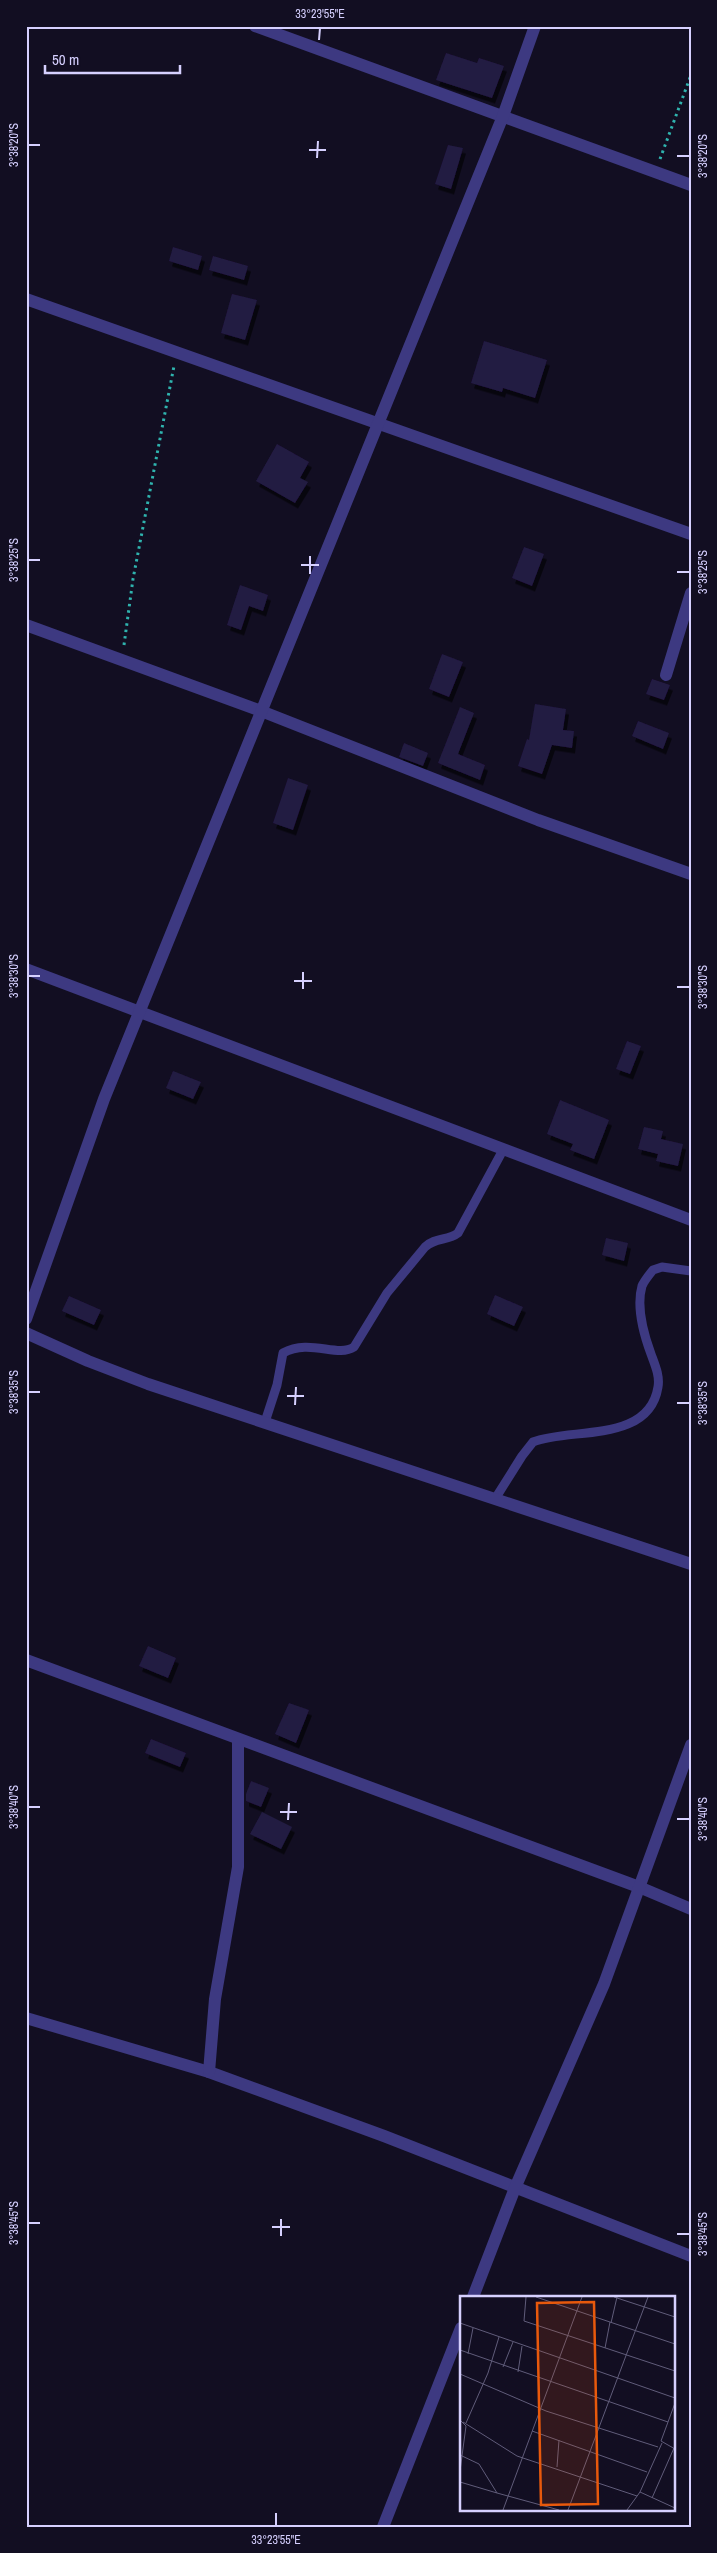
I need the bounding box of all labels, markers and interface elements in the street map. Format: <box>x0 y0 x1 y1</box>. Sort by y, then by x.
text: 33°23'55"E <box>295 6 345 22</box>
scale bar <box>45 42 180 74</box>
text: 50 m <box>52 49 79 70</box>
text: 3°38'20"S <box>6 123 22 167</box>
text: 3°38'20"S <box>695 134 711 178</box>
text: 3°38'25"S <box>6 538 22 582</box>
text: 3°38'25"S <box>695 550 711 594</box>
text: 3°38'30"S <box>6 954 22 998</box>
text: 3°38'30"S <box>695 965 711 1009</box>
text: 3°38'35"S <box>6 1370 22 1414</box>
text: 3°38'35"S <box>695 1381 711 1425</box>
text: 3°38'40"S <box>6 1785 22 1829</box>
text: 3°38'40"S <box>695 1797 711 1841</box>
text: 3°38'45"S <box>6 2201 22 2245</box>
text: 3°38'45"S <box>695 2212 711 2256</box>
inset map <box>460 2296 674 2510</box>
text: 33°23'55"E <box>251 2532 301 2548</box>

